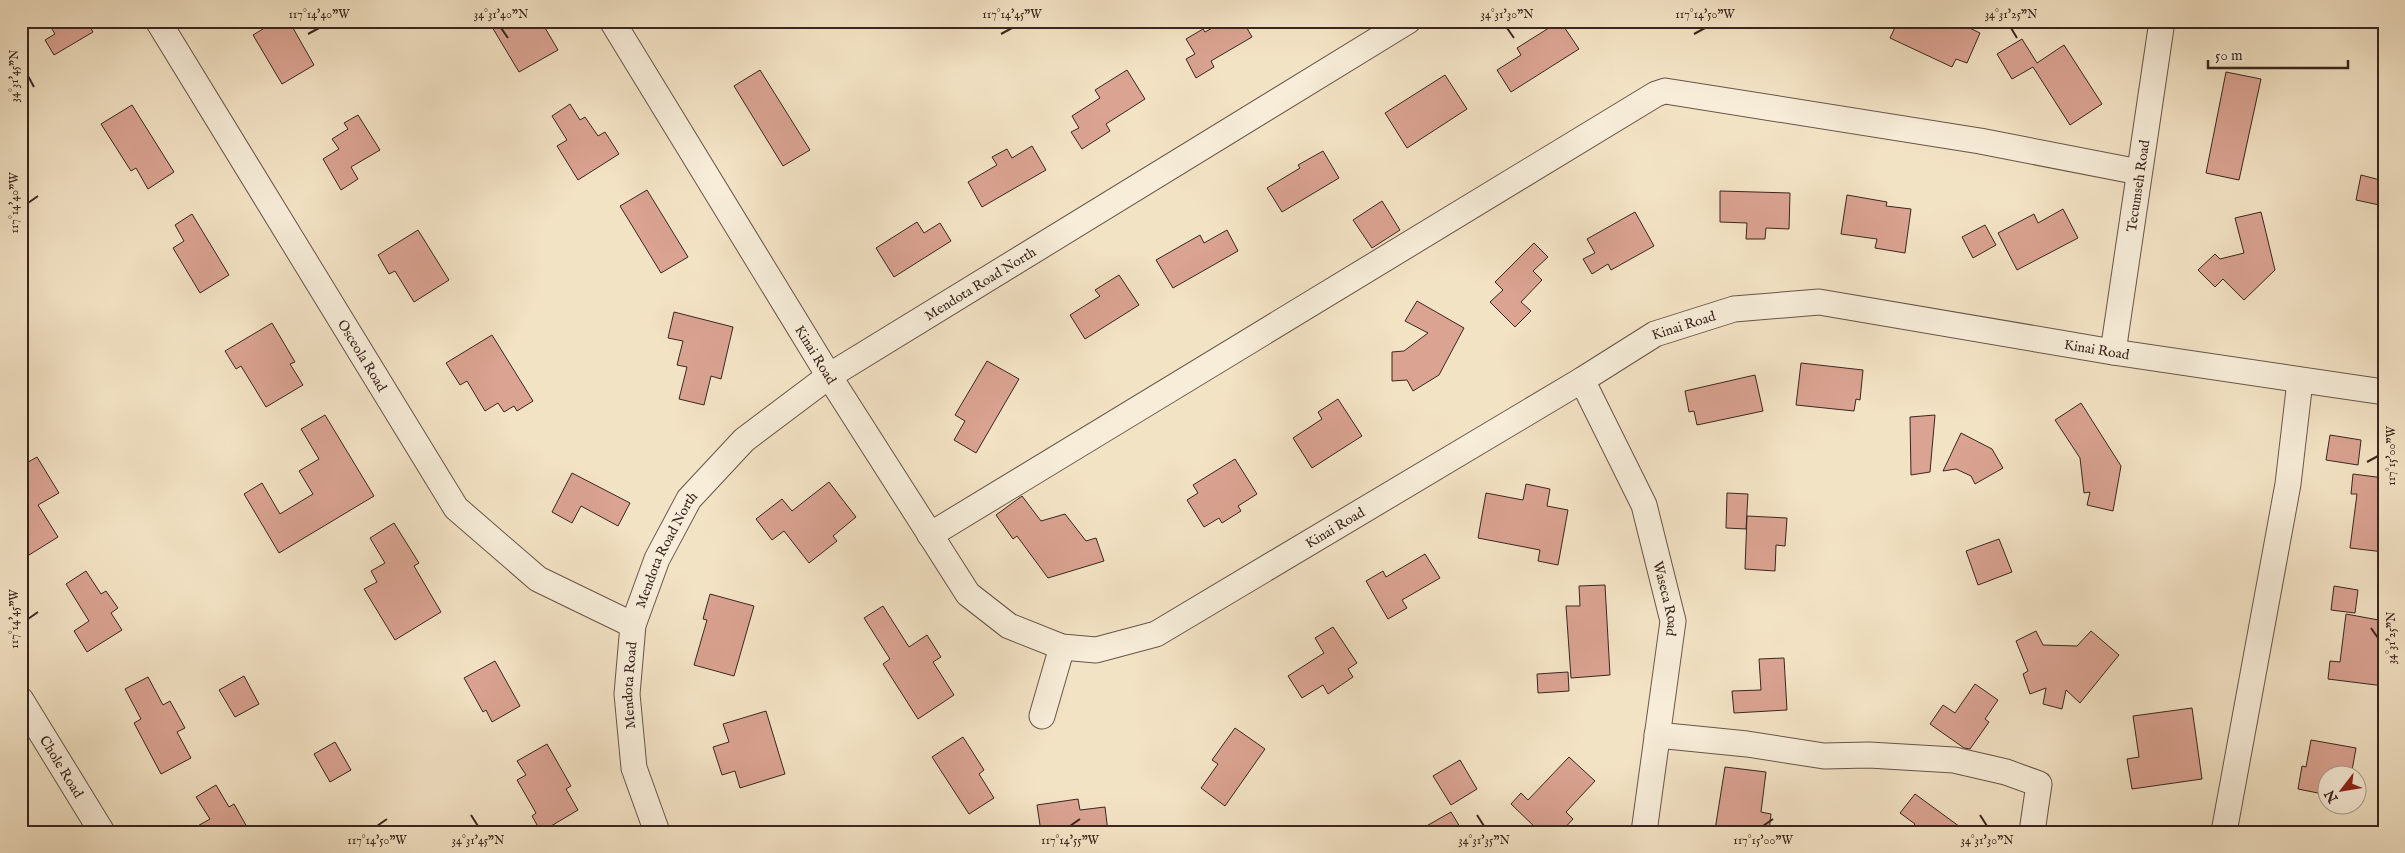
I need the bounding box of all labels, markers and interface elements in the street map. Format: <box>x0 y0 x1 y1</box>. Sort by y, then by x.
text: 117°14'40"W <box>288 7 350 22</box>
text: 34°31'40"N <box>474 7 529 22</box>
text: 117°14'45"W <box>982 7 1042 22</box>
text: 34°31'30"N <box>1480 7 1534 22</box>
text: 117°14'50"W <box>1675 7 1735 22</box>
text: 34°31'25"N <box>1985 7 2038 22</box>
scale bar <box>2208 38 2348 70</box>
text: 50 m <box>2215 46 2243 65</box>
text: 34°31'45"N <box>7 49 22 102</box>
street label: Tecumseh Road <box>2123 138 2154 233</box>
text: 117°14'40"W <box>7 172 22 234</box>
street label: Mendota Road North <box>922 243 1040 325</box>
street label: Kinai Road <box>1650 307 1718 344</box>
street label: Osceola Road <box>333 317 391 396</box>
street label: Kinai Road <box>790 322 840 388</box>
street label: Kinai Road <box>2063 336 2131 364</box>
text: 117°15'00"W <box>2384 426 2399 486</box>
street label: Mendota Road North <box>632 487 702 611</box>
street label: Kinai Road <box>1302 503 1369 553</box>
street label: Waseca Road <box>1648 559 1681 638</box>
text: 117°14'45"W <box>7 589 22 649</box>
text: 34°31'25"N <box>2384 611 2399 664</box>
street label: Mendota Road <box>619 641 642 730</box>
street label: Chole Road <box>35 733 87 802</box>
north arrow <box>2318 766 2368 816</box>
text: N <box>2321 786 2343 807</box>
text: 117°14'50"W <box>347 833 407 848</box>
text: 34°31'45"N <box>452 833 505 848</box>
text: 117°14'55"W <box>1041 833 1100 848</box>
text: 34°31'35"N <box>1458 833 1510 848</box>
text: 117°15'00"W <box>1733 833 1793 848</box>
text: 34°31'30"N <box>1960 833 2014 848</box>

